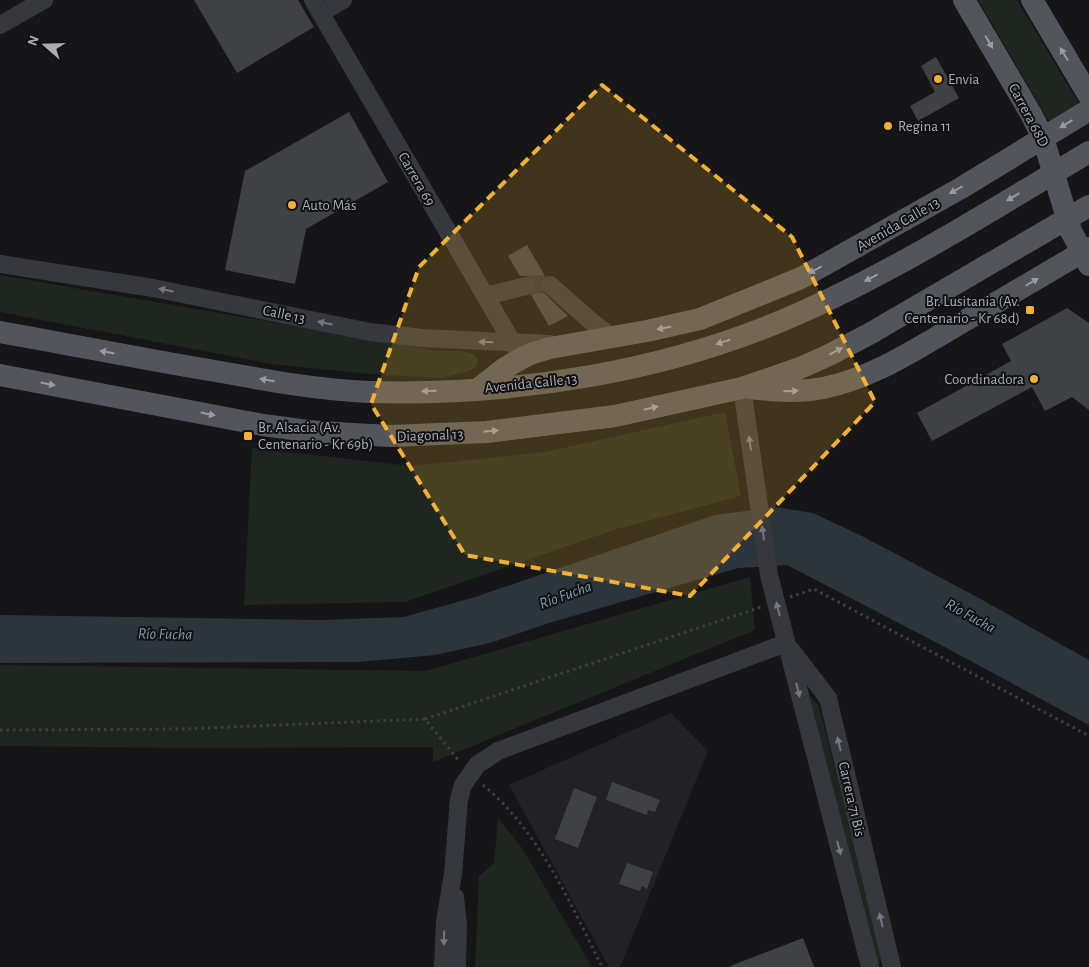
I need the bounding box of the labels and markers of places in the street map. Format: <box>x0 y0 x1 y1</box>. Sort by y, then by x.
place label: Envia <box>948 72 980 87</box>
marker: Envia <box>932 73 944 85</box>
place label: Regina 11 <box>898 119 951 134</box>
marker: Regina 11 <box>882 120 894 132</box>
place label: Auto Más <box>302 198 357 213</box>
marker: Auto Más <box>286 199 298 211</box>
place label: Br. Lusitania (Av. Centenario - Kr 68d) <box>905 294 1020 326</box>
marker: Br. Lusitania (Av. Centenario - Kr 68d) <box>1024 304 1036 316</box>
place label: Coordinadora <box>944 372 1024 387</box>
marker: Coordinadora <box>1028 373 1040 385</box>
place label: Br. Alsacia (Av. Centenario - Kr 69b) <box>258 420 373 452</box>
marker: Br. Alsacia (Av. Centenario - Kr 69b) <box>242 430 254 442</box>

